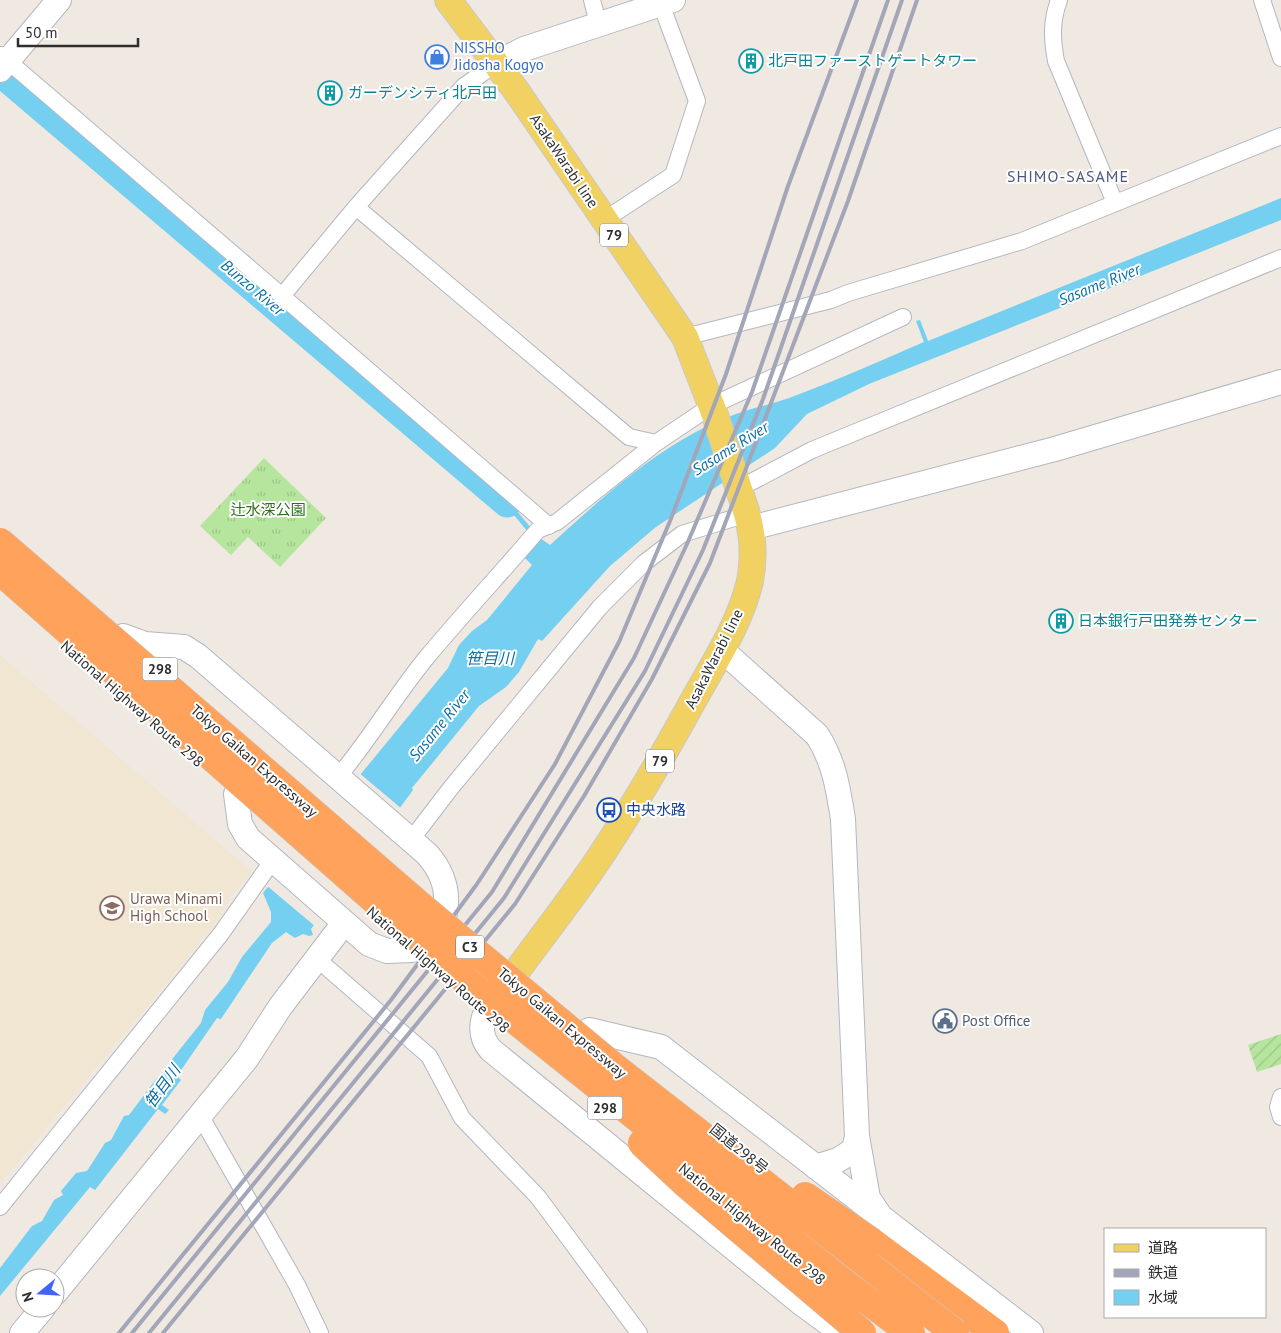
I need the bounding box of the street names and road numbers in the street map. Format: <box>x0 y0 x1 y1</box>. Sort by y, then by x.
street label: AsakaWarabi line <box>526 110 603 211</box>
road number: 79 <box>600 224 628 246</box>
street label: AsakaWarabi line <box>680 606 747 712</box>
street label: National Highway Route 298 <box>57 636 208 771</box>
road number: 298 <box>142 658 178 681</box>
street label: Tokyo Gaikan Expressway <box>187 700 322 821</box>
road number: 79 <box>646 749 674 772</box>
street label: National Highway Route 298 <box>363 902 514 1037</box>
road number: C3 <box>456 936 484 959</box>
street label: Tokyo Gaikan Expressway <box>494 963 631 1082</box>
road number: 298 <box>588 1096 622 1120</box>
street label: 国道298号 <box>706 1119 772 1178</box>
street label: National Highway Route 298 <box>675 1159 830 1289</box>

